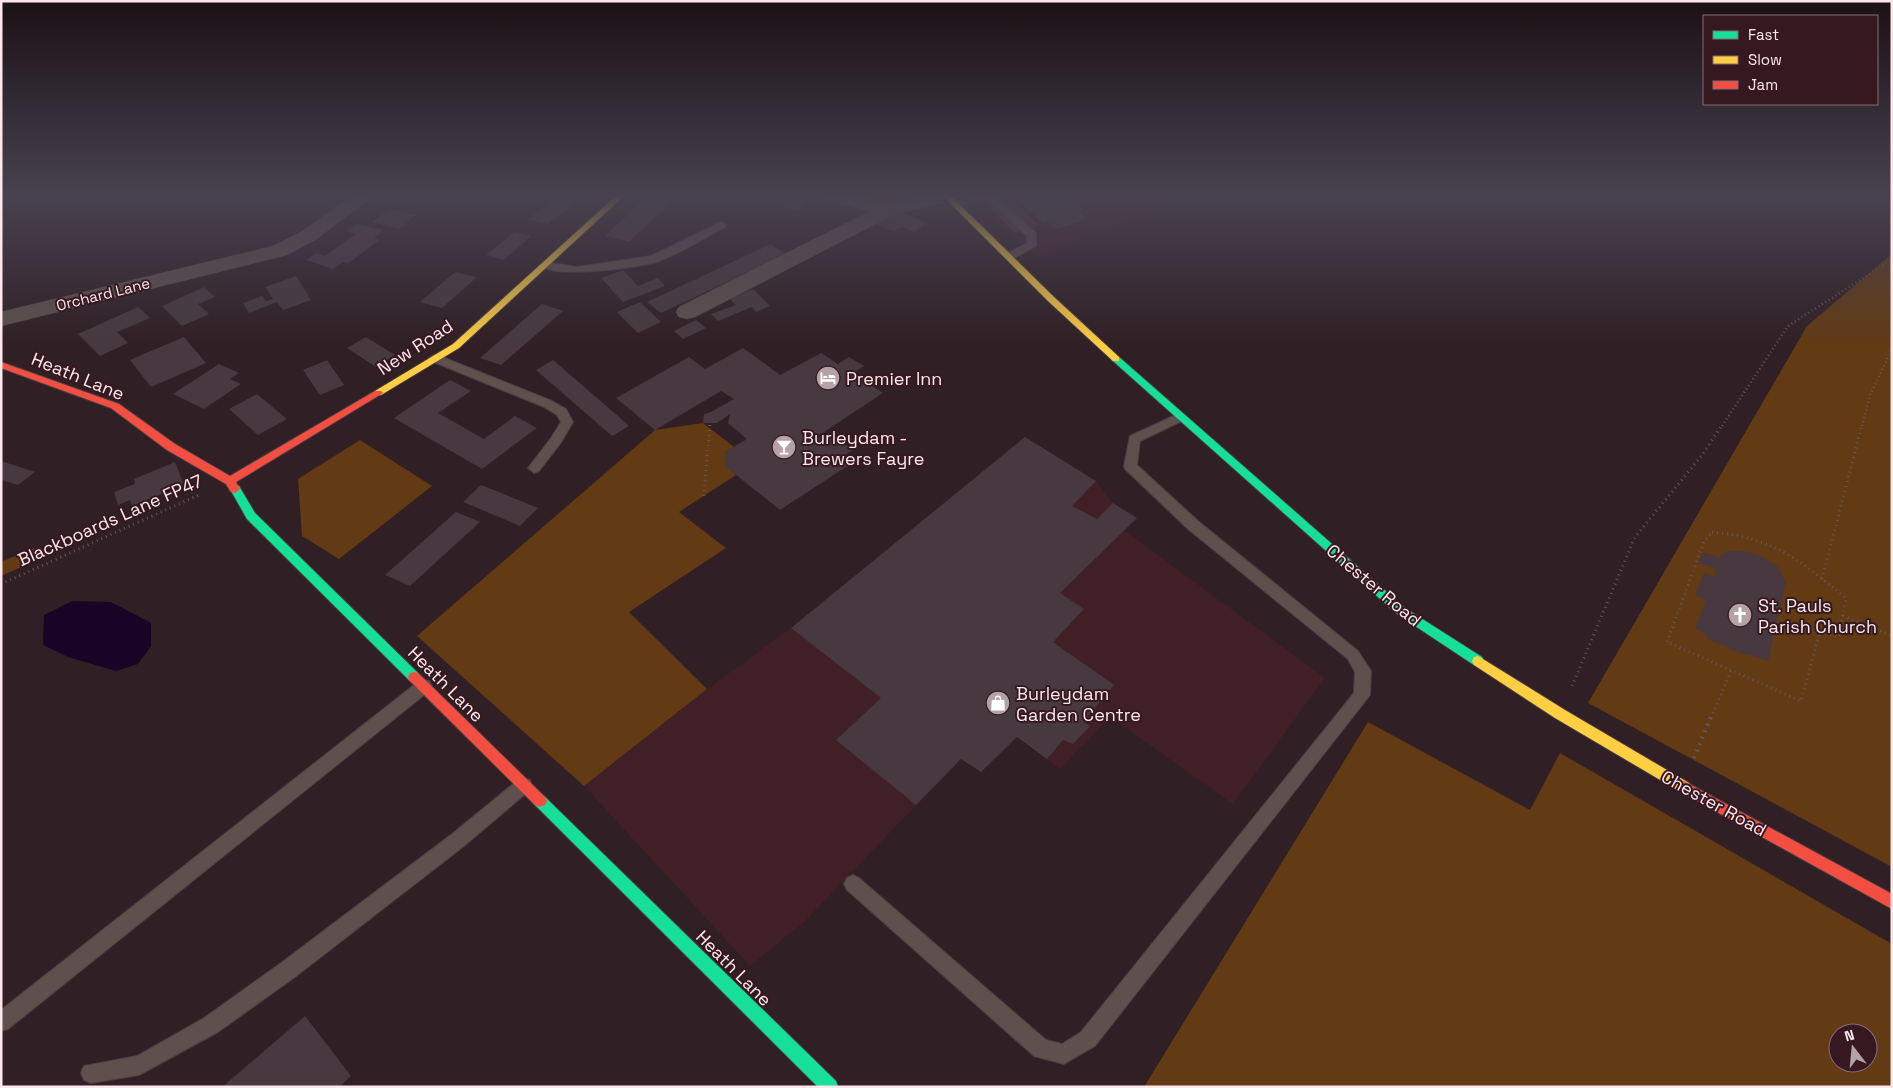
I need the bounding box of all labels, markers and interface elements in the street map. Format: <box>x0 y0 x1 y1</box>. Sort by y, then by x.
legend <box>1703 15 1878 105</box>
text: Fast <box>1748 25 1779 44</box>
text: Slow <box>1748 50 1782 69</box>
text: Jam <box>1748 75 1778 94</box>
street label: Orchard Lane <box>54 273 152 315</box>
street label: New Road <box>373 314 457 380</box>
street label: Heath Lane <box>28 347 128 405</box>
hotel icon: Premier Inn <box>815 365 841 391</box>
place label: Premier Inn <box>846 367 942 390</box>
place label: Burleydam - Brewers Fayre <box>802 426 924 470</box>
bar icon: Burleydam - Brewers Fayre <box>771 434 797 460</box>
street label: Blackboards Lane FP47 <box>14 469 206 571</box>
street label: Chester Road <box>1322 539 1426 631</box>
place label: St. Pauls Parish Church <box>1758 594 1877 638</box>
church icon: St. Pauls Parish Church <box>1727 602 1753 628</box>
street label: Heath Lane <box>403 641 489 727</box>
place label: Burleydam Garden Centre <box>1016 682 1141 726</box>
shop icon: Burleydam Garden Centre <box>985 690 1011 716</box>
street label: Chester Road <box>1657 765 1771 841</box>
street label: Heath Lane <box>691 925 777 1011</box>
north arrow <box>1828 1023 1878 1073</box>
text: N <box>1842 1026 1856 1045</box>

